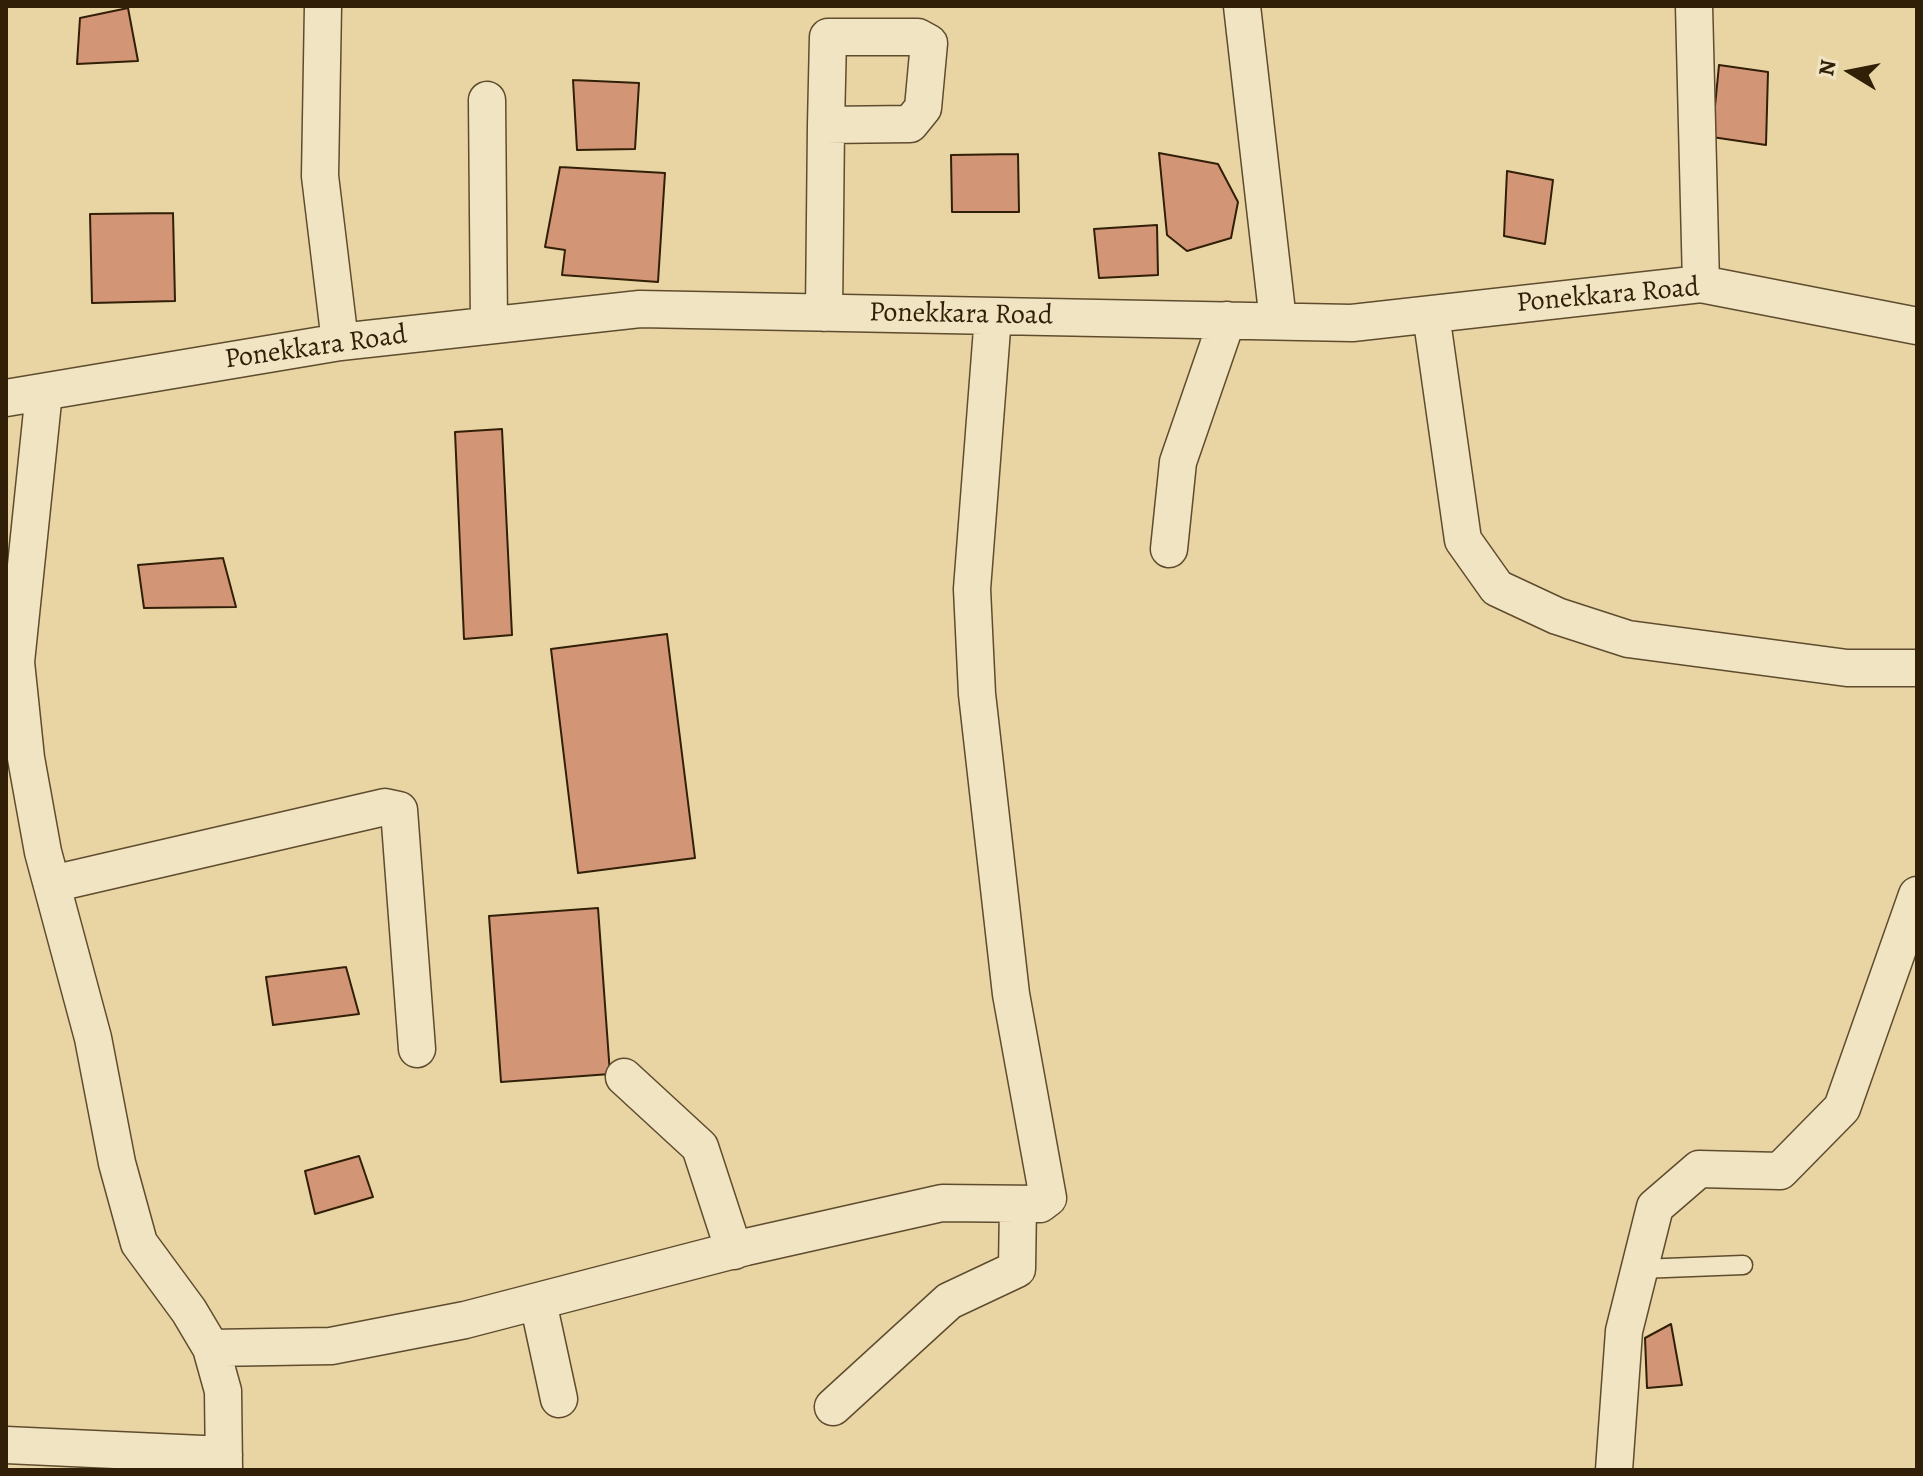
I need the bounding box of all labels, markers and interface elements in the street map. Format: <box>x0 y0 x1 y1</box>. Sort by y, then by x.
north arrow <box>1811 32 1891 112</box>
text: N <box>1811 57 1844 78</box>
street label: Ponekkara Road <box>1515 271 1701 321</box>
street label: Ponekkara Road <box>869 297 1053 333</box>
street label: Ponekkara Road <box>223 319 409 377</box>

